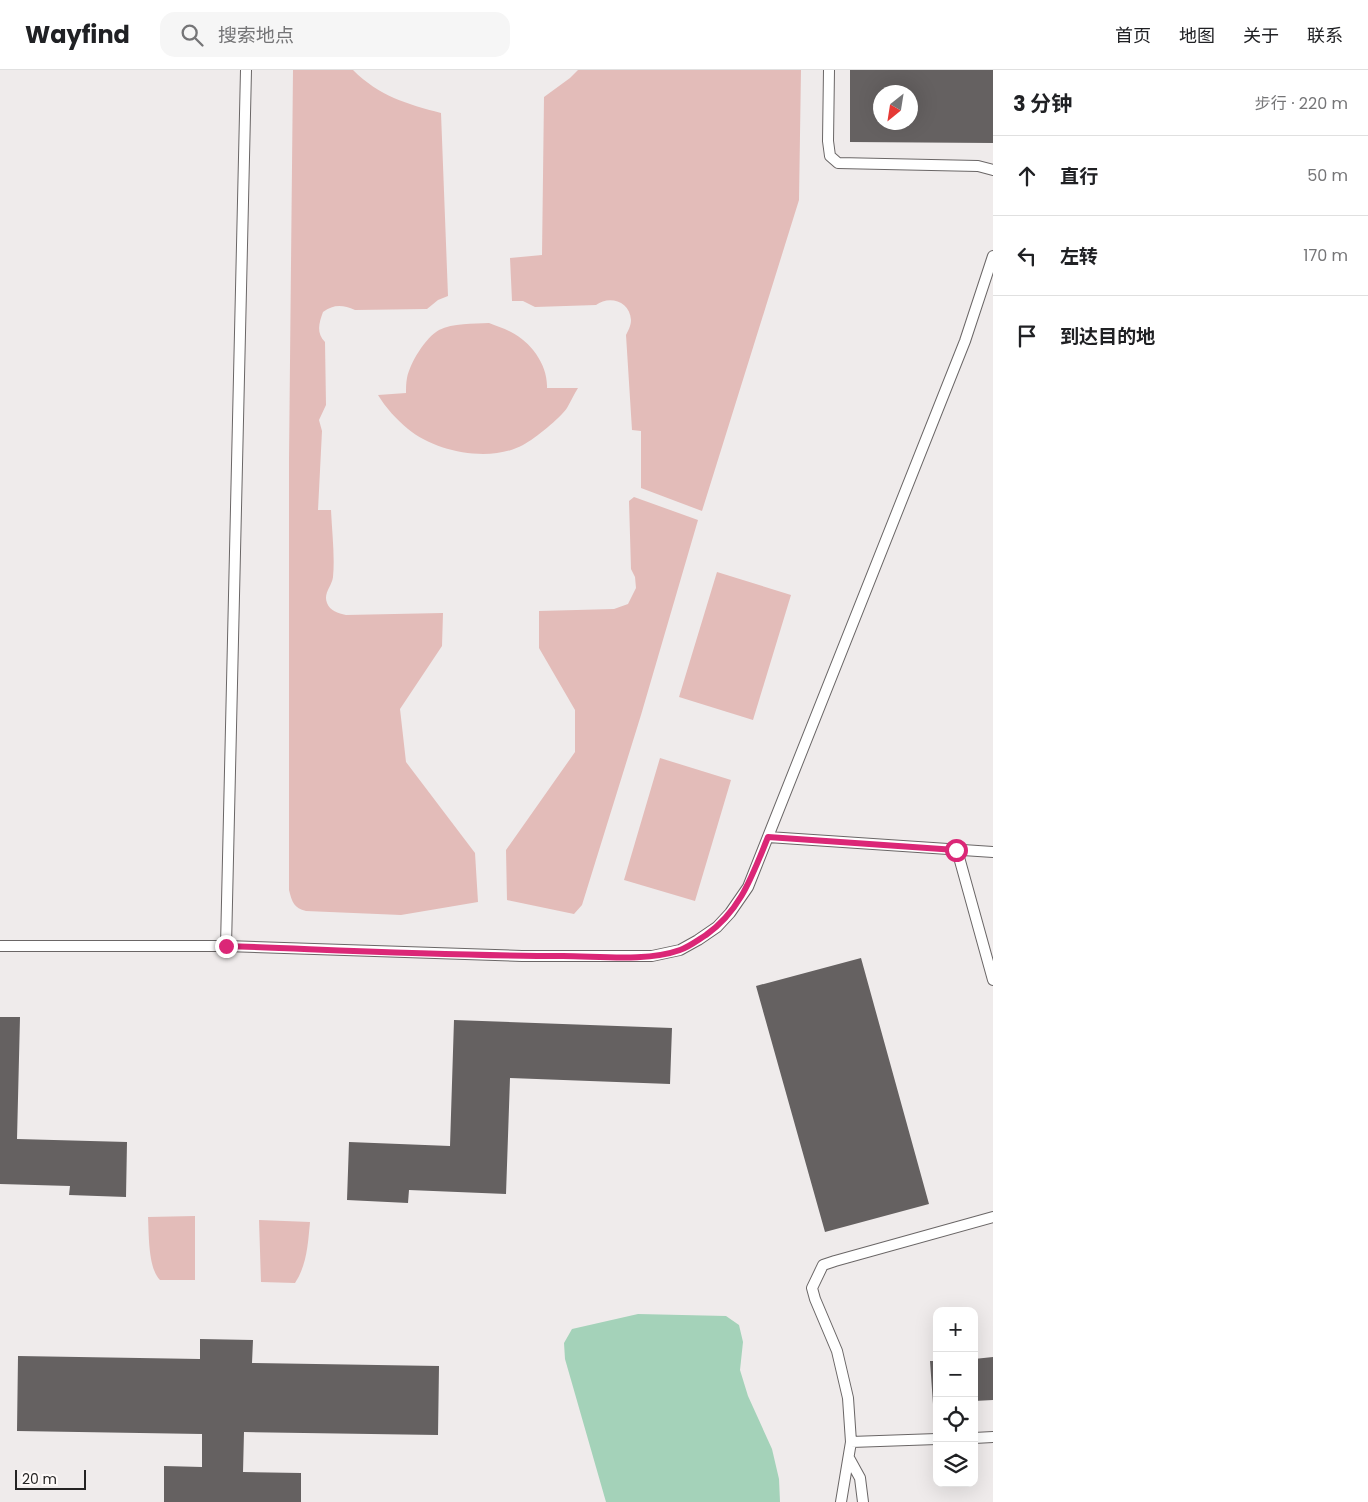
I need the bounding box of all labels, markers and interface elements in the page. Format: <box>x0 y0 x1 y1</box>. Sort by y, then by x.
search box <box>160 12 510 57</box>
text: Wayfind <box>25 18 130 51</box>
icon: search <box>178 21 206 49</box>
text: 搜索地点 <box>218 22 294 49</box>
text: 首页 <box>1115 23 1151 48</box>
text: 地图 <box>1179 23 1215 48</box>
text: 关于 <box>1243 23 1279 48</box>
text: 联系 <box>1307 23 1343 48</box>
north arrow <box>873 85 918 130</box>
text: 3 分钟 <box>1013 89 1072 118</box>
text: 步行 · 220 m <box>1255 92 1348 115</box>
icon: ahead <box>1013 162 1041 190</box>
text: 直行 <box>1060 163 1098 190</box>
text: 50 m <box>1307 164 1348 187</box>
icon: left <box>1013 242 1041 270</box>
text: 左转 <box>1060 243 1098 270</box>
text: 170 m <box>1303 244 1348 267</box>
icon: arrive <box>1013 322 1041 350</box>
text: 到达目的地 <box>1060 323 1155 350</box>
route start <box>945 839 968 862</box>
route end <box>215 935 238 958</box>
map controls <box>933 1307 978 1487</box>
button: + <box>933 1307 978 1352</box>
button: − <box>933 1352 978 1397</box>
button: locate <box>933 1397 978 1442</box>
button: layers <box>933 1442 978 1487</box>
scale bar <box>15 1467 86 1490</box>
text: 20 m <box>22 1469 57 1489</box>

